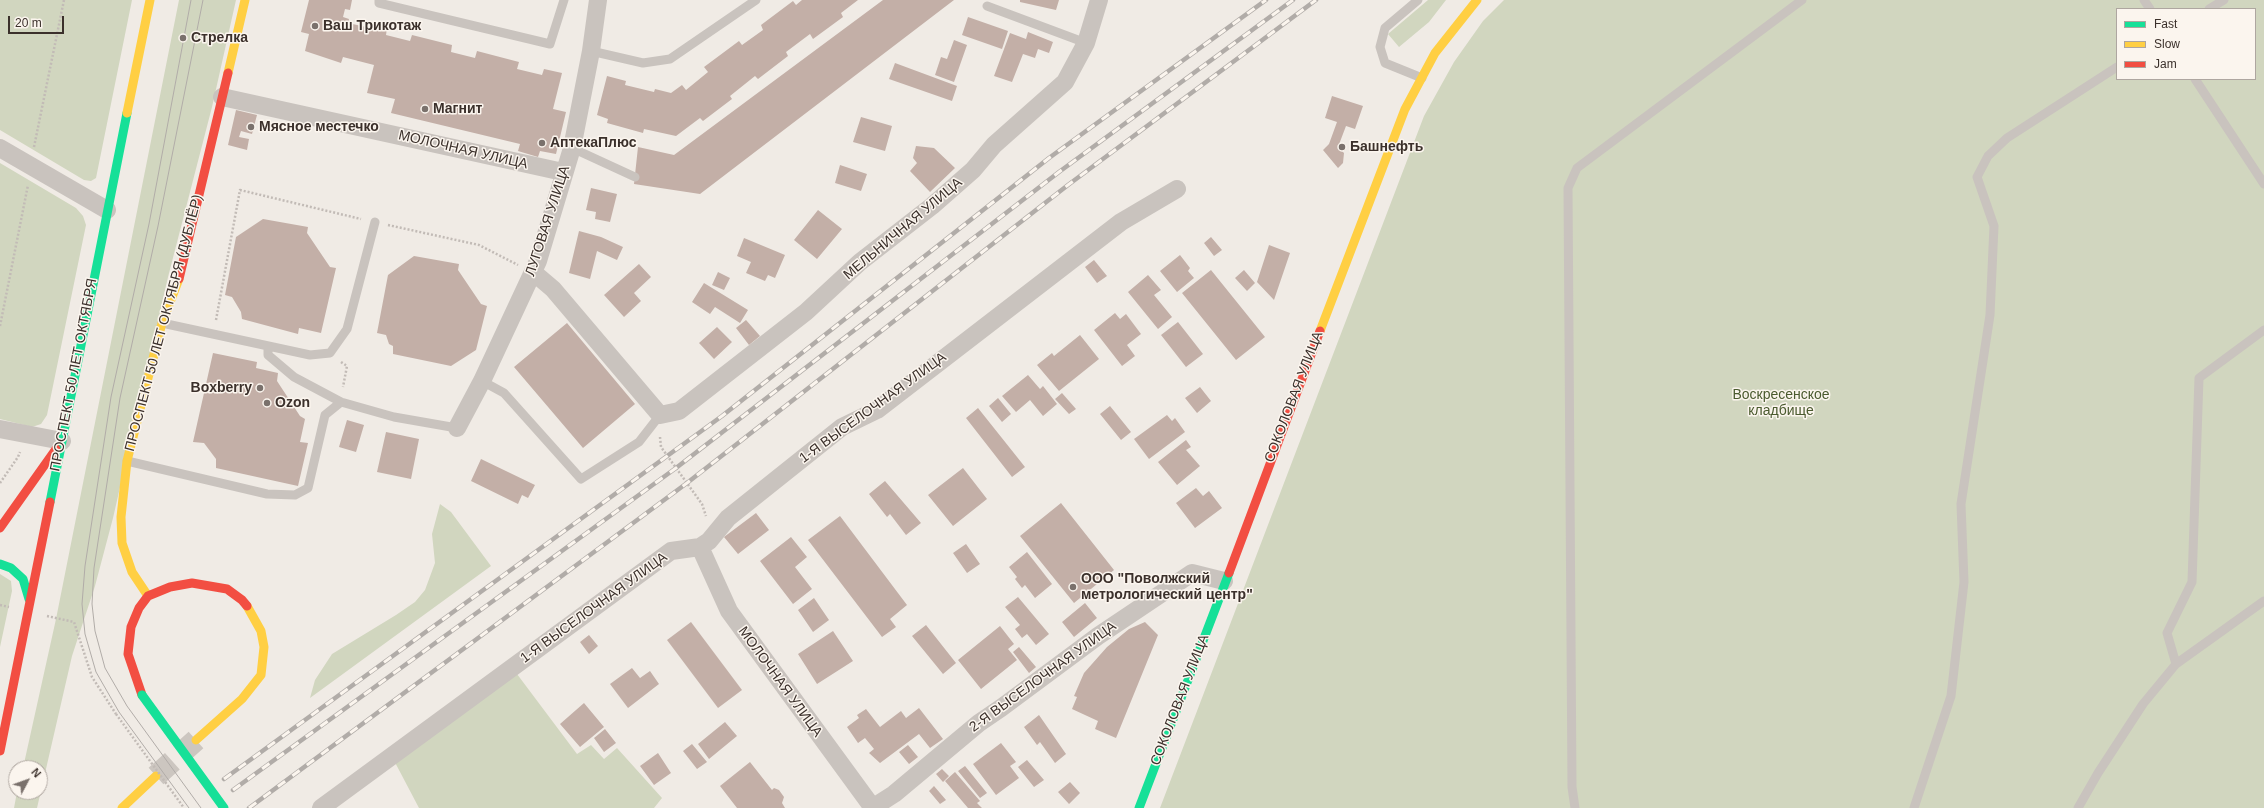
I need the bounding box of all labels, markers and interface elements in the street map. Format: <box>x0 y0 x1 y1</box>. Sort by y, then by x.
scale bar <box>10 8 66 34</box>
legend <box>2116 8 2256 80</box>
text: 20 m <box>15 16 42 30</box>
text: Fast <box>2154 17 2177 31</box>
place label: Ваш Трикотаж <box>323 18 421 34</box>
marker: Ваш Трикотаж <box>310 21 320 31</box>
place label: Стрелка <box>191 30 248 46</box>
marker: Стрелка <box>178 33 188 43</box>
text: Slow <box>2154 37 2180 51</box>
text: Jam <box>2154 57 2177 71</box>
place label: Магнит <box>433 101 482 117</box>
marker: Магнит <box>420 104 430 114</box>
place label: Мясное местечко <box>259 119 379 135</box>
marker: Мясное местечко <box>246 122 256 132</box>
street label: МОЛОЧНАЯ УЛИЦА <box>397 127 529 173</box>
place label: АптекаПлюс <box>550 135 637 151</box>
marker: АптекаПлюс <box>537 138 547 148</box>
place label: Башнефть <box>1350 139 1423 155</box>
marker: Башнефть <box>1337 142 1347 152</box>
street label: ЛУГОВАЯ УЛИЦА <box>522 164 574 278</box>
street label: МЕЛЬНИЧНАЯ УЛИЦА <box>840 174 966 284</box>
street label: ПРОСПЕКТ 50 ЛЕТ ОКТЯБРЯ (ДУБЛЁР) <box>122 193 206 453</box>
street label: ПРОСПЕКТ 50 ЛЕТ ОКТЯБРЯ <box>47 277 101 473</box>
street label: СОКОЛОВАЯ УЛИЦА <box>1261 329 1327 465</box>
street label: 1-Я ВЫСЕЛОЧНАЯ УЛИЦА <box>796 349 950 467</box>
place label: Boxberry <box>191 380 252 396</box>
marker: Boxberry <box>255 383 265 393</box>
park label: Воскресенское кладбище <box>1732 387 1830 420</box>
place label: Ozon <box>275 395 310 411</box>
marker: Ozon <box>262 398 272 408</box>
street label: 1-Я ВЫСЕЛОЧНАЯ УЛИЦА <box>517 549 671 667</box>
place label: ООО "Поволжский метрологический центр" <box>1081 571 1253 604</box>
marker: ООО "Поволжский метрологический центр" <box>1068 582 1078 592</box>
street label: 2-Я ВЫСЕЛОЧНАЯ УЛИЦА <box>966 618 1120 736</box>
street label: МОЛОЧНАЯ УЛИЦА <box>734 624 826 740</box>
street label: СОКОЛОВАЯ УЛИЦА <box>1147 632 1213 768</box>
north arrow <box>8 760 48 800</box>
text: N <box>29 766 43 780</box>

